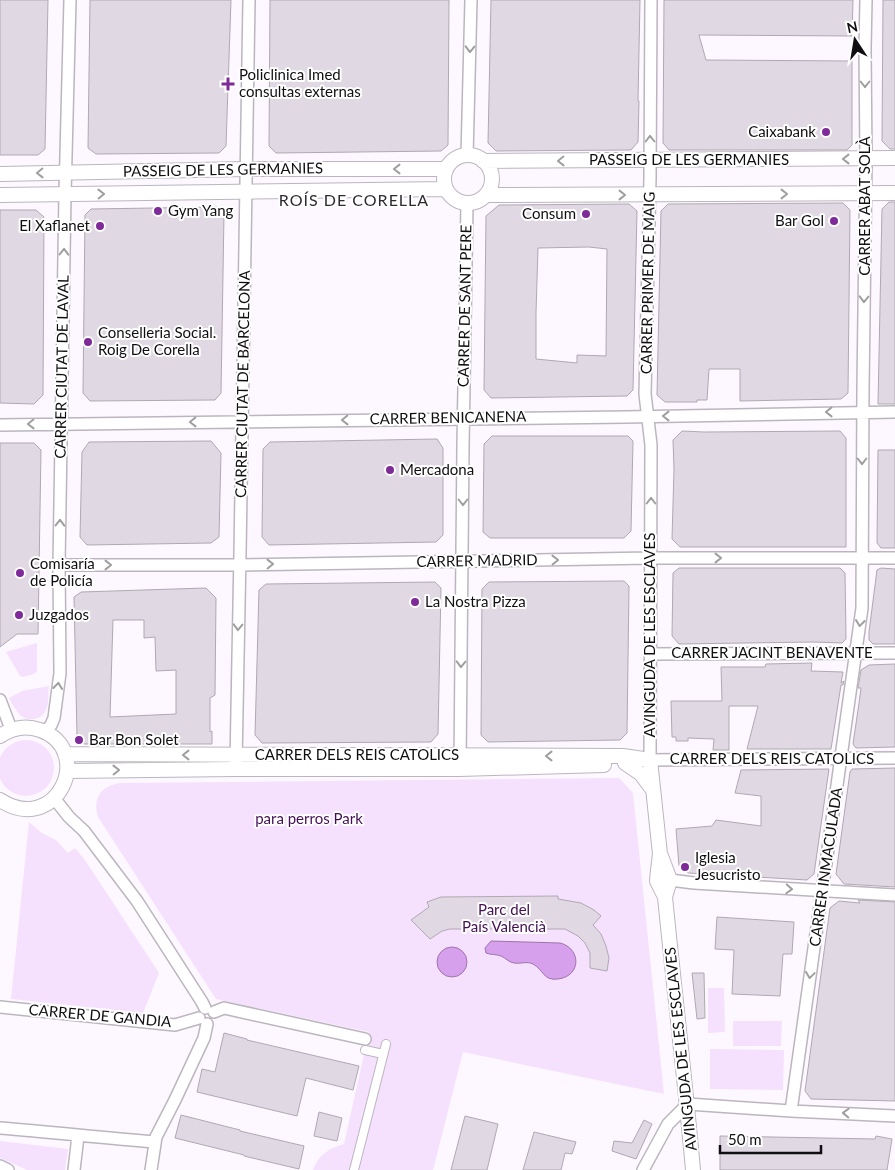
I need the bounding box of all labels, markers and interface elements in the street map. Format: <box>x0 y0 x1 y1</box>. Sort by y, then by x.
north arrow <box>830 15 880 65</box>
text: N <box>845 17 859 36</box>
one-way arrow <box>465 45 475 53</box>
place label: Policlinica Imed consultas externas <box>239 65 361 100</box>
marker: Policlinica Imed consultas externas <box>221 77 235 91</box>
one-way arrow <box>860 80 870 88</box>
place label: Caixabank <box>748 122 816 140</box>
marker: Caixabank <box>820 126 832 138</box>
one-way arrow <box>645 135 655 143</box>
street label: CARRER ABAT SOLÀ <box>855 135 873 276</box>
street label: PASSEIG DE LES GERMANIES <box>589 150 789 168</box>
one-way arrow <box>842 154 850 164</box>
one-way arrow <box>557 155 565 166</box>
street label: PASSEIG DE LES GERMANIES <box>123 158 323 180</box>
one-way arrow <box>393 164 400 174</box>
one-way arrow <box>35 168 43 178</box>
one-way arrow <box>97 188 105 199</box>
one-way arrow <box>781 189 789 199</box>
district label: ROÍS DE CORELLA <box>279 190 429 209</box>
one-way arrow <box>618 190 626 200</box>
street label: CARRER PRIMER DE MAIG <box>636 192 658 374</box>
place label: Gym Yang <box>168 201 234 219</box>
place label: Consum <box>522 204 576 222</box>
marker: Gym Yang <box>152 205 164 217</box>
marker: Consum <box>580 208 592 220</box>
place label: Bar Gol <box>775 211 824 229</box>
marker: Bar Gol <box>828 215 840 227</box>
place label: El Xaflanet <box>19 216 91 234</box>
marker: El Xaflanet <box>94 220 106 232</box>
street label: CARRER DE SANT PERE <box>454 225 474 387</box>
one-way arrow <box>59 248 69 256</box>
street label: CARRER CIUTAT DE BARCELONA <box>231 269 253 498</box>
street label: CARRER CIUTAT DE LAVAL <box>50 275 72 459</box>
one-way arrow <box>859 295 869 303</box>
place label: Conselleria Social. Roig De Corella <box>98 323 216 358</box>
marker: Conselleria Social. Roig De Corella <box>82 336 94 348</box>
street label: CARRER BENICANENA <box>369 407 527 427</box>
one-way arrow <box>825 407 833 418</box>
one-way arrow <box>662 411 670 421</box>
one-way arrow <box>341 414 349 425</box>
one-way arrow <box>189 416 197 427</box>
one-way arrow <box>26 419 34 429</box>
one-way arrow <box>857 457 867 465</box>
place label: Mercadona <box>400 460 474 478</box>
marker: Mercadona <box>384 464 396 476</box>
one-way arrow <box>646 497 656 504</box>
one-way arrow <box>458 498 468 506</box>
one-way arrow <box>54 519 65 527</box>
street label: AVINGUDA DE LES ESCLAVES <box>640 533 658 737</box>
street label: CARRER MADRID <box>416 550 538 570</box>
one-way arrow <box>714 553 722 563</box>
place label: Comisaría de Policía <box>30 554 95 589</box>
one-way arrow <box>552 555 559 565</box>
one-way arrow <box>266 559 274 570</box>
one-way arrow <box>104 560 112 570</box>
marker: Comisaría de Policía <box>14 567 26 579</box>
place label: La Nostra Pizza <box>425 592 526 610</box>
marker: La Nostra Pizza <box>409 596 421 608</box>
place label: Juzgados <box>29 605 89 623</box>
marker: Juzgados <box>13 609 25 621</box>
one-way arrow <box>855 619 866 627</box>
one-way arrow <box>233 624 244 632</box>
street label: CARRER JACINT BENAVENTE <box>671 643 873 661</box>
one-way arrow <box>456 660 466 668</box>
one-way arrow <box>52 682 63 690</box>
place label: Bar Bon Solet <box>89 730 179 748</box>
marker: Bar Bon Solet <box>73 734 85 746</box>
street label: CARRER DELS REIS CATOLICS <box>255 745 459 763</box>
one-way arrow <box>182 749 190 760</box>
street label: CARRER DELS REIS CATOLICS <box>670 749 874 767</box>
one-way arrow <box>545 751 552 761</box>
one-way arrow <box>112 765 120 775</box>
street label: CARRER INMACULADA <box>805 785 845 948</box>
park label: para perros Park <box>255 809 363 827</box>
place label: Iglesia Jesucristo <box>695 848 760 883</box>
marker: Iglesia Jesucristo <box>679 861 691 873</box>
one-way arrow <box>785 883 793 894</box>
park label: Parc del País Valencià <box>462 900 546 935</box>
street label: AVINGUDA DE LES ESCLAVES <box>660 946 700 1152</box>
one-way arrow <box>806 970 816 979</box>
street label: CARRER DE GANDIA <box>28 1000 173 1030</box>
one-way arrow <box>842 1108 850 1119</box>
scale bar <box>720 1122 821 1154</box>
text: 50 m <box>728 1130 762 1148</box>

